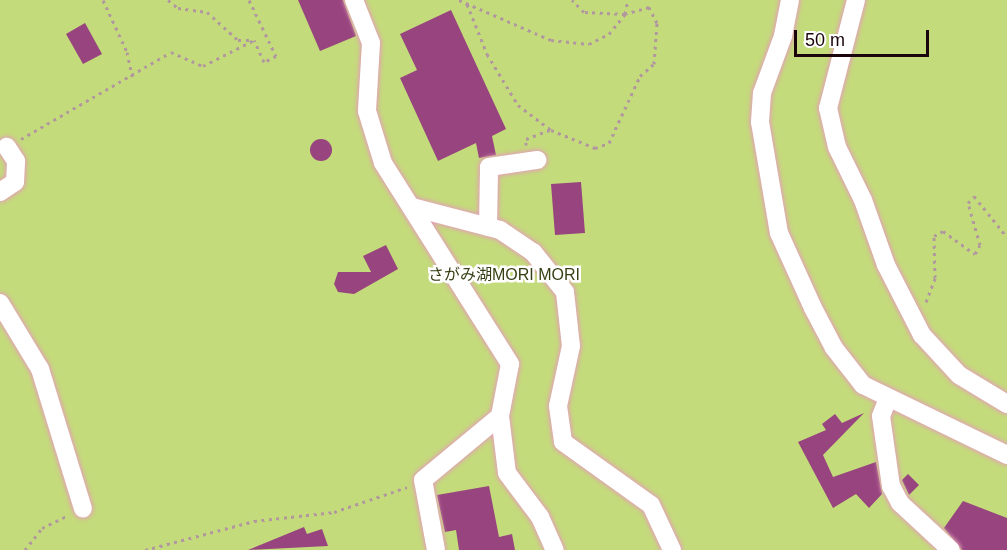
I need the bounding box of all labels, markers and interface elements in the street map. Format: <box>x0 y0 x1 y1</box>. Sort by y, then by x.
scale bar <box>797 18 932 56</box>
text: 50 m <box>805 30 845 50</box>
park label: さがみ湖MORI MORI <box>428 265 580 285</box>

